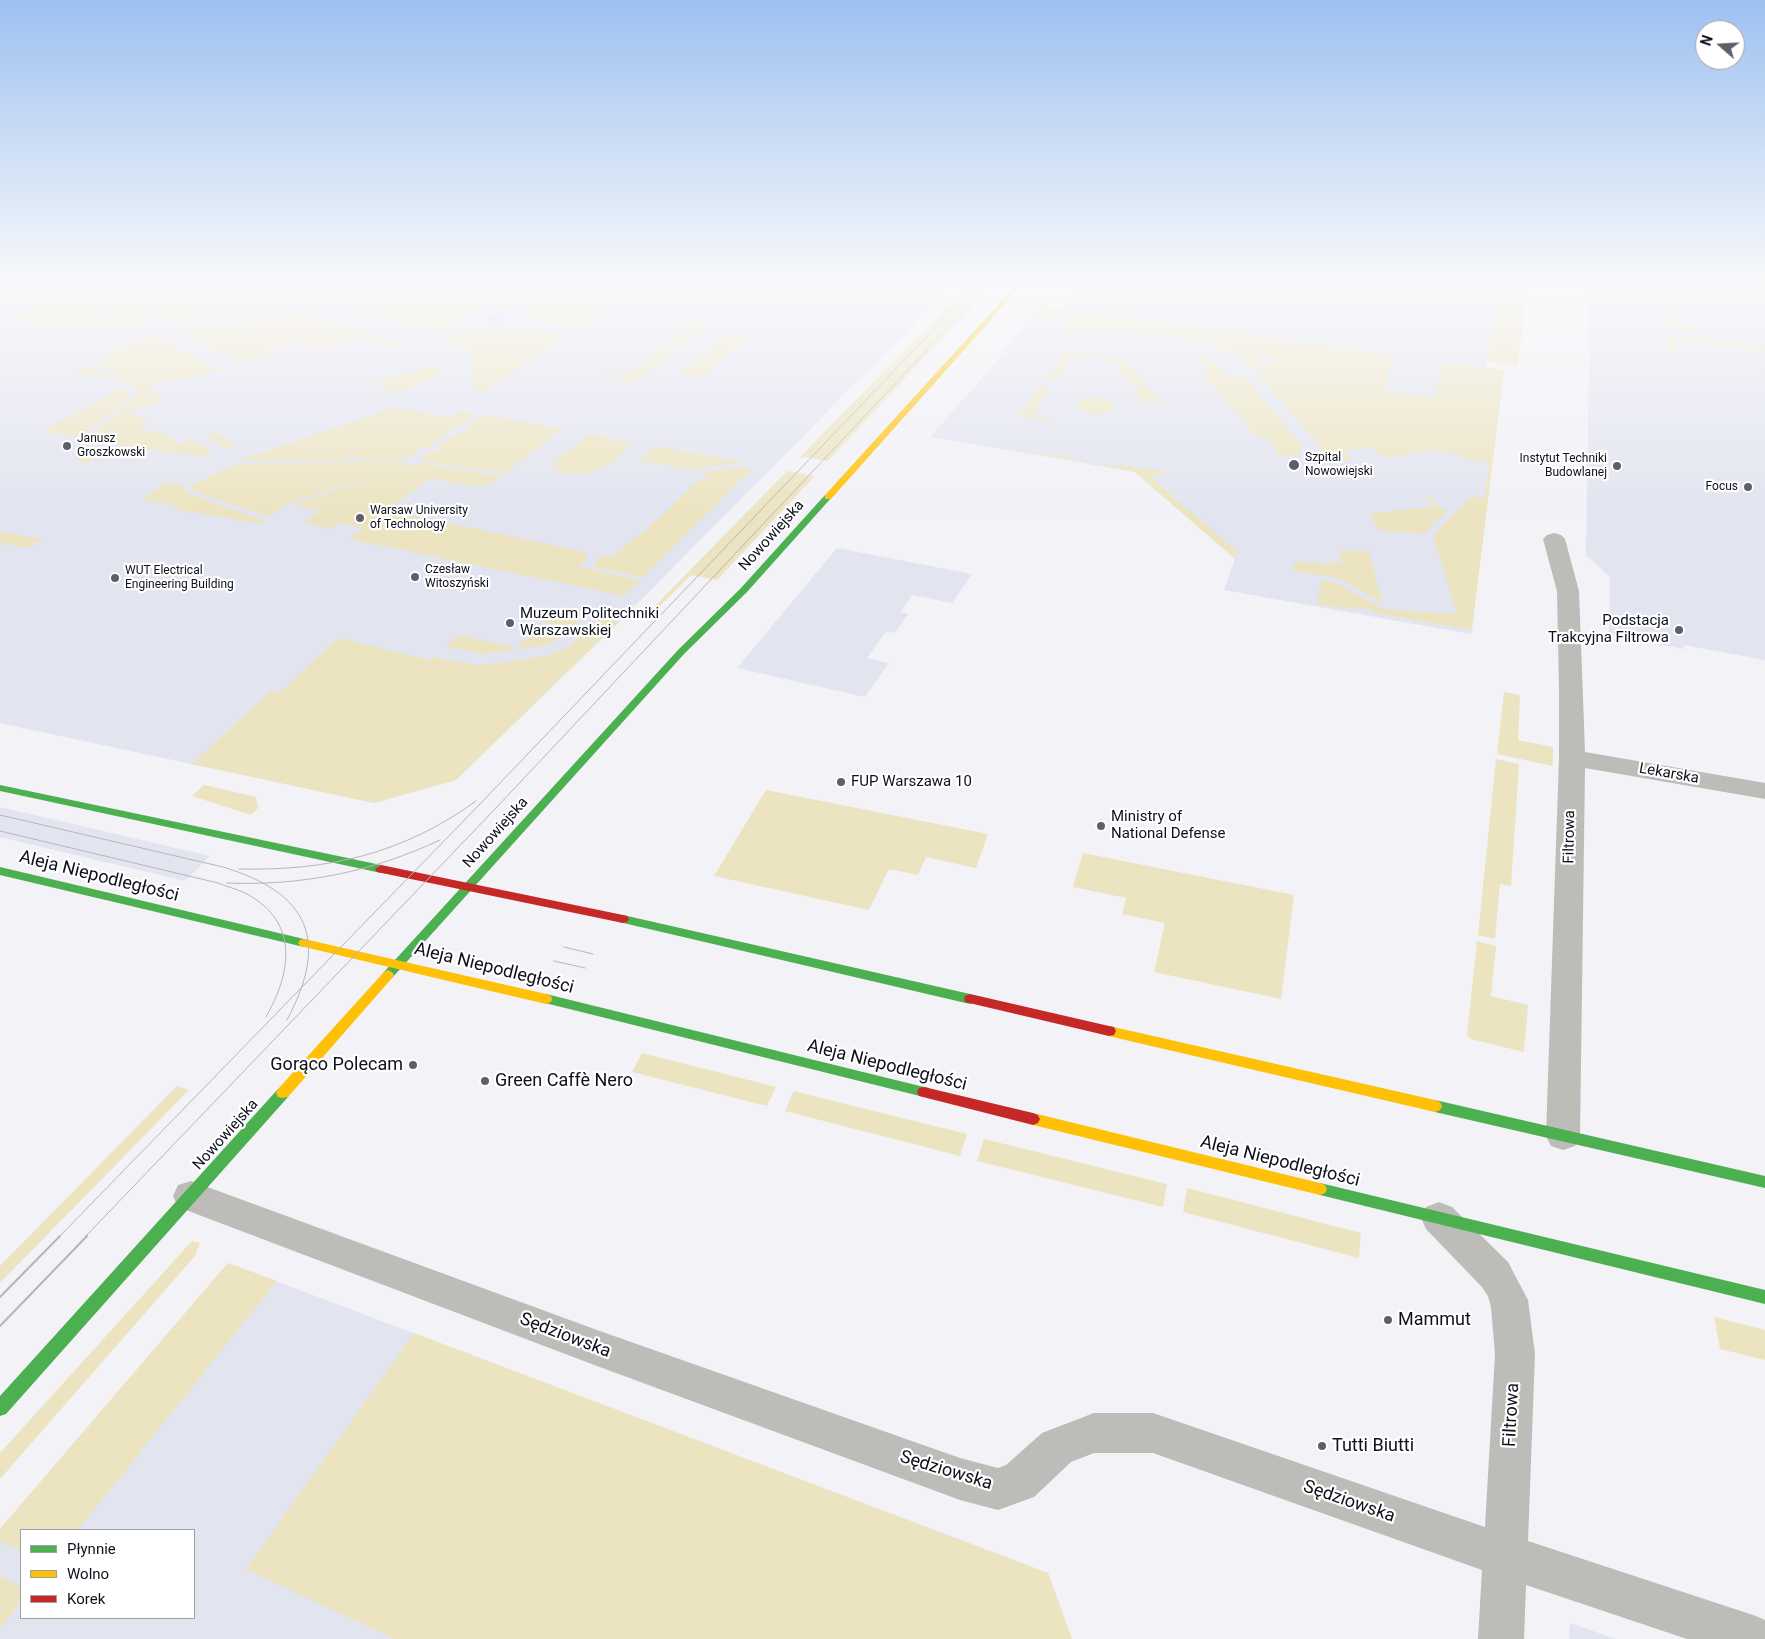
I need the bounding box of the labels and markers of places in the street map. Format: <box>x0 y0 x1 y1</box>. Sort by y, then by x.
place label: Janusz Groszkowski <box>77 432 145 460</box>
marker: Janusz Groszkowski <box>61 440 73 452</box>
place label: Szpital Nowowiejski <box>1305 451 1373 479</box>
place label: Instytut Techniki Budowlanej <box>1519 452 1607 480</box>
marker: Szpital Nowowiejski <box>1287 458 1301 472</box>
marker: Instytut Techniki Budowlanej <box>1611 460 1623 472</box>
place label: Focus <box>1706 480 1738 494</box>
marker: Focus <box>1742 481 1754 493</box>
place label: Warsaw University of Technology <box>370 504 468 532</box>
marker: Warsaw University of Technology <box>354 512 366 524</box>
place label: Czesław Witoszyński <box>425 563 489 591</box>
place label: WUT Electrical Engineering Building <box>125 564 234 592</box>
marker: Czesław Witoszyński <box>409 571 421 583</box>
marker: WUT Electrical Engineering Building <box>109 572 121 584</box>
place label: Muzeum Politechniki Warszawskiej <box>520 605 659 640</box>
place label: Podstacja Trakcyjna Filtrowa <box>1548 612 1669 647</box>
marker: Muzeum Politechniki Warszawskiej <box>504 617 516 629</box>
marker: Podstacja Trakcyjna Filtrowa <box>1673 624 1685 636</box>
place label: FUP Warszawa 10 <box>851 773 972 791</box>
marker: FUP Warszawa 10 <box>835 776 847 788</box>
place label: Ministry of National Defense <box>1111 808 1226 843</box>
marker: Ministry of National Defense <box>1095 820 1107 832</box>
place label: Gorąco Polecam <box>270 1054 403 1076</box>
marker: Gorąco Polecam <box>407 1059 419 1071</box>
place label: Green Caffè Nero <box>495 1070 633 1092</box>
marker: Green Caffè Nero <box>479 1075 491 1087</box>
place label: Mammut <box>1398 1309 1471 1331</box>
marker: Mammut <box>1382 1314 1394 1326</box>
place label: Tutti Biutti <box>1332 1435 1414 1457</box>
marker: Tutti Biutti <box>1316 1440 1328 1452</box>

